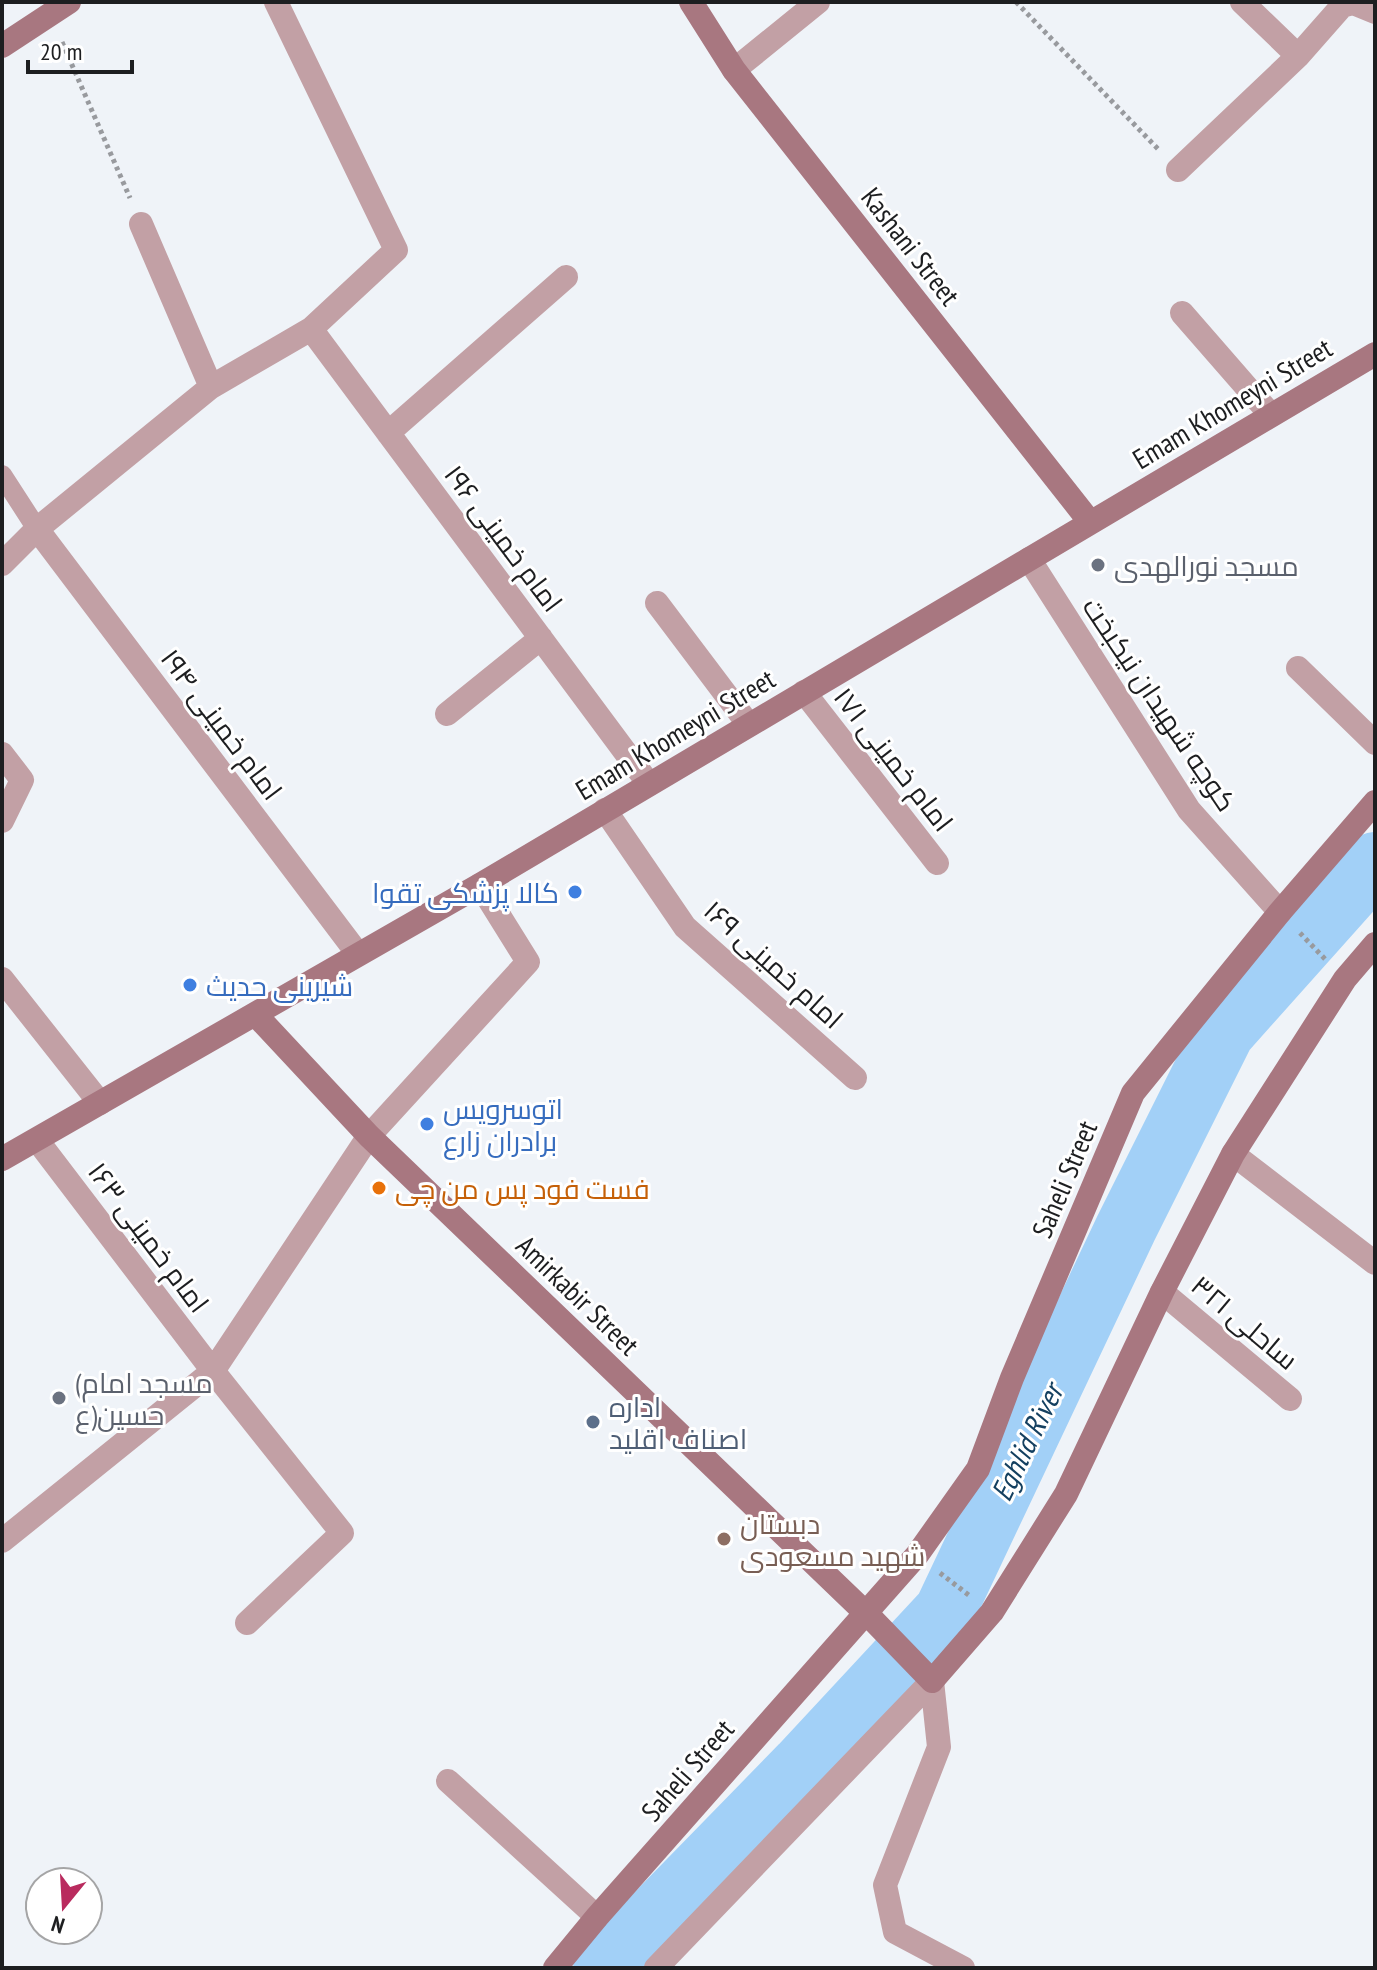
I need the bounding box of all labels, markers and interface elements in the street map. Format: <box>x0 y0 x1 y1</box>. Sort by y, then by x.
scale bar <box>28 24 132 74</box>
text: 20 m <box>40 36 82 67</box>
street label: Kashani Street <box>853 180 969 313</box>
street label: Emam Khomeyni Street <box>1126 329 1339 477</box>
street label: امام خمینی ۱۹۶ <box>435 457 572 620</box>
place label: مسجد نورالهدی <box>1114 547 1299 584</box>
marker: مسجد نورالهدی <box>1089 556 1107 574</box>
street label: کوچه شهیدان نیکبخت <box>1074 590 1245 819</box>
street label: امام خمینی ۱۹۴ <box>151 641 291 808</box>
street label: Emam Khomeyni Street <box>569 660 782 808</box>
street label: امام خمینی ۱۷۱ <box>824 679 962 840</box>
place label: کالا پزشکی تقوا <box>372 874 559 912</box>
marker: کالا پزشکی تقوا <box>566 883 584 901</box>
street label: امام خمینی ۱۶۹ <box>695 892 852 1038</box>
place label: شیرینی حدیث <box>206 967 353 1004</box>
marker: شیرینی حدیث <box>181 976 199 994</box>
place label: اتوسرویس برادران زارع <box>443 1090 563 1160</box>
marker: اتوسرویس برادران زارع <box>418 1115 436 1133</box>
street label: Saheli Street <box>1023 1115 1105 1243</box>
street label: امام خمینی ۱۶۳ <box>79 1154 218 1321</box>
place label: فست فود پس من چی <box>395 1170 650 1208</box>
marker: فست فود پس من چی <box>370 1179 388 1197</box>
street label: Amirkabir Street <box>509 1227 648 1363</box>
street label: ساحلی ۳۲۱ <box>1184 1266 1306 1378</box>
place label: (مسجد امام حسین(ع <box>75 1364 213 1434</box>
water label: Eghlid River <box>981 1374 1073 1507</box>
place label: اداره اصناف اقلید <box>609 1388 747 1457</box>
marker: (مسجد امام حسین(ع <box>50 1389 68 1407</box>
marker: اداره اصناف اقلید <box>584 1413 602 1431</box>
place label: دبستان شهید مسعودی <box>740 1505 925 1574</box>
marker: دبستان شهید مسعودی <box>715 1530 733 1548</box>
street label: Saheli Street <box>633 1711 742 1829</box>
north arrow <box>24 1866 104 1946</box>
text: N <box>48 1910 68 1940</box>

